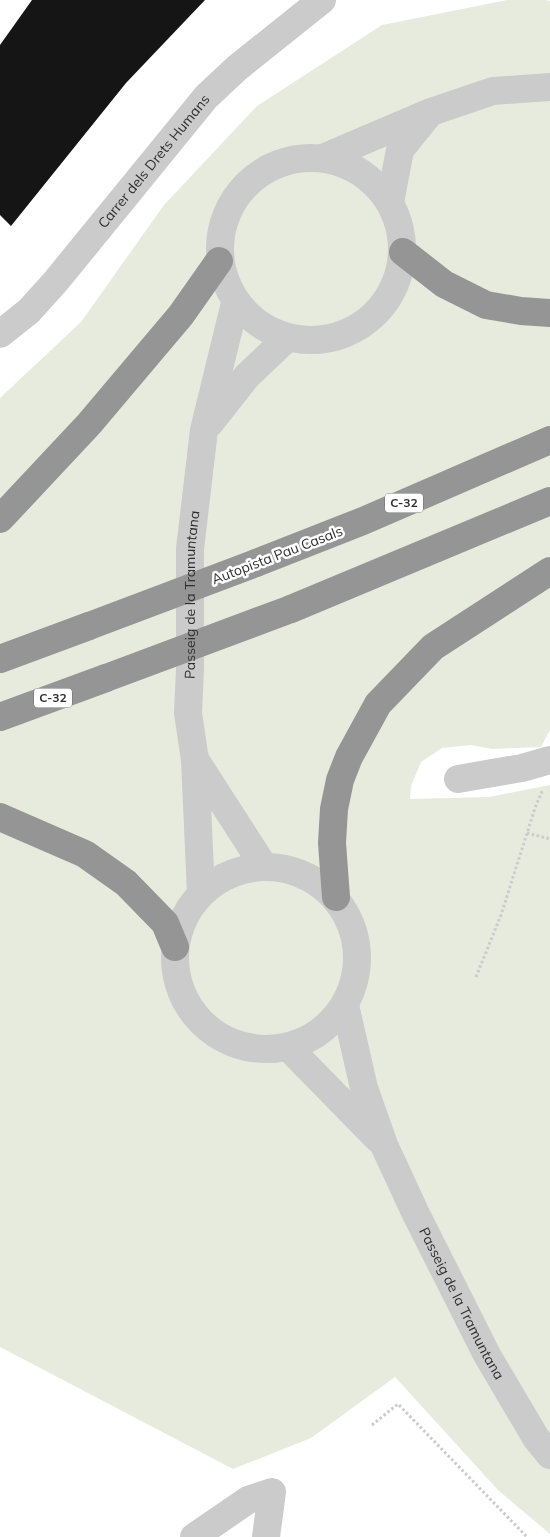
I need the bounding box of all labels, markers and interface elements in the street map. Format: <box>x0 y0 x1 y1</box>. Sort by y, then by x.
street label: Carrer dels Drets Humans <box>94 91 214 232</box>
road number: C-32 <box>385 493 423 512</box>
street label: Passeig de la Tramuntana <box>181 510 203 679</box>
street label: Autopista Pau Casals <box>209 522 345 588</box>
road number: C-32 <box>34 688 72 708</box>
street label: Passeig de la Tramuntana <box>415 1224 508 1383</box>

